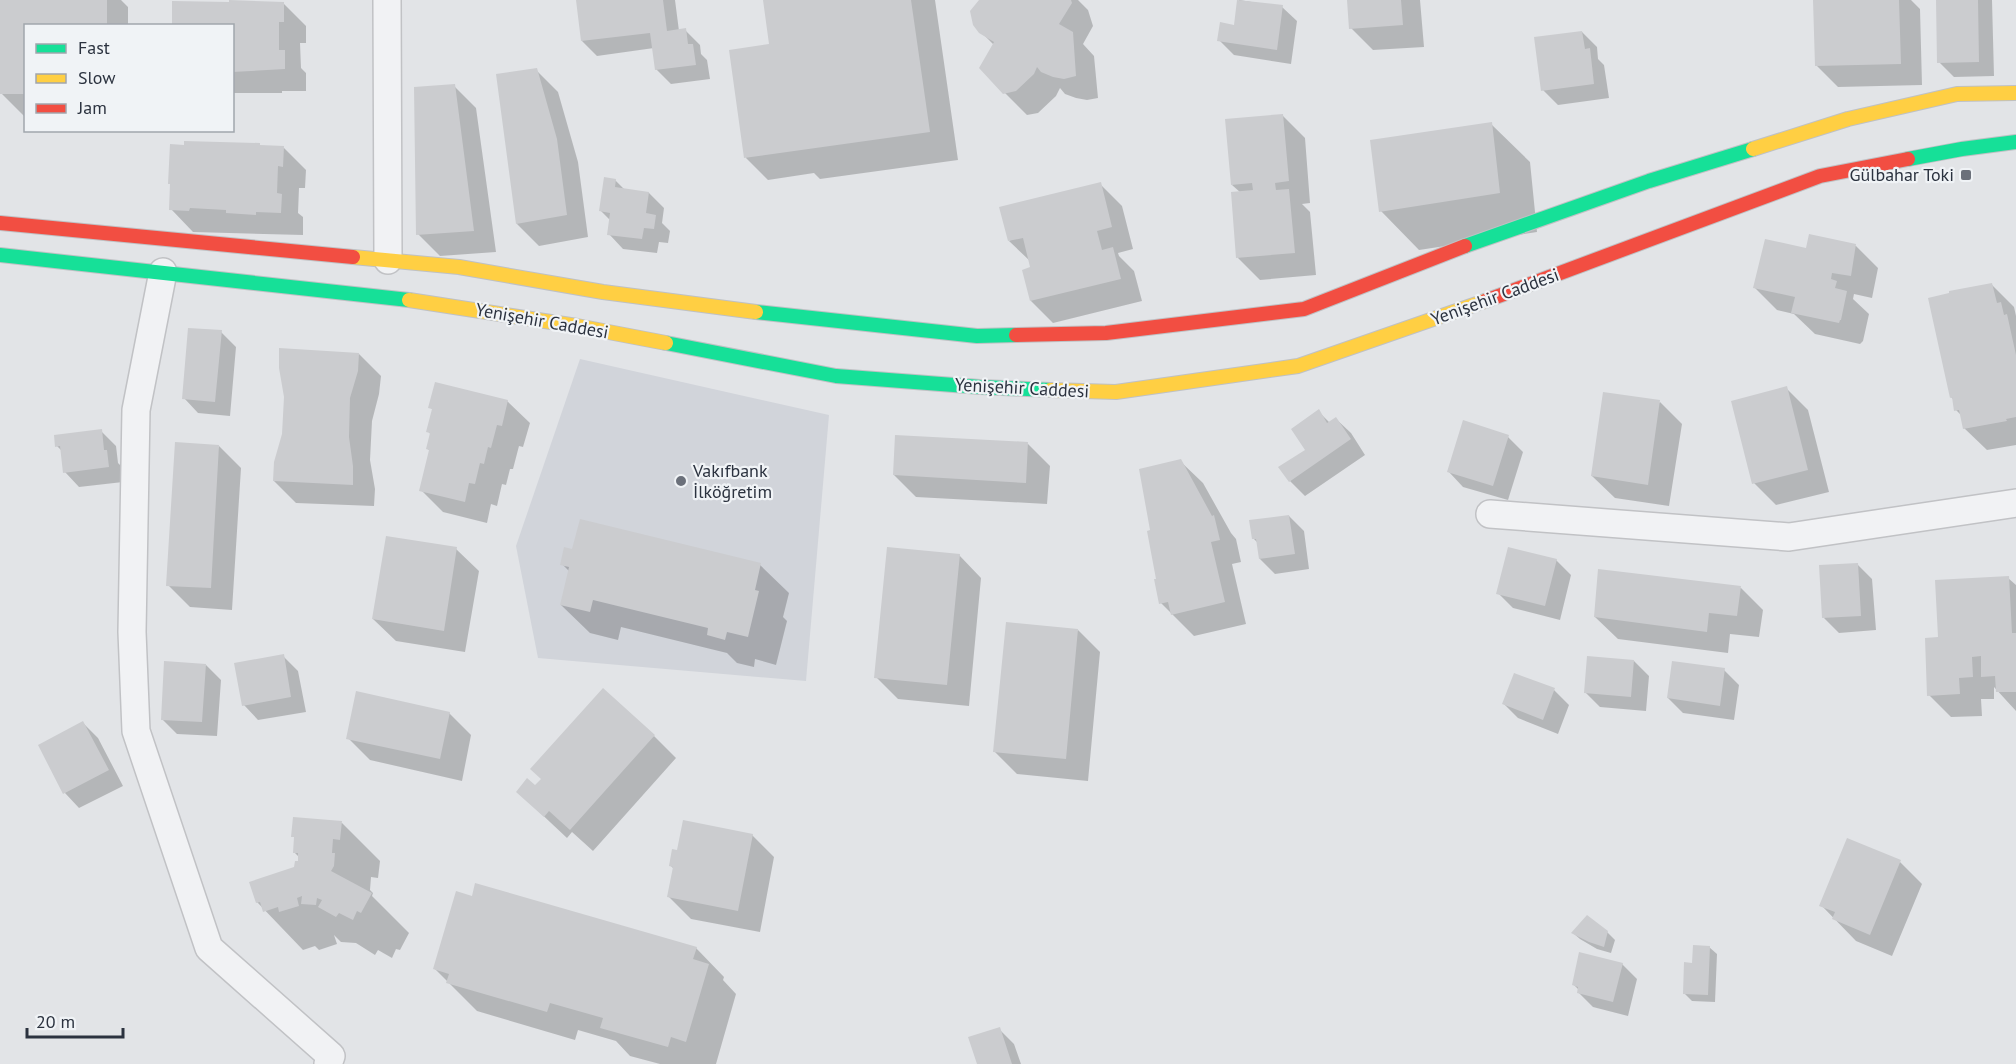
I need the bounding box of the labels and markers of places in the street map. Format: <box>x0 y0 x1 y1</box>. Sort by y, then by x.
place label: Gülbahar Toki <box>1849 163 1954 186</box>
marker: Gülbahar Toki <box>1959 168 1973 182</box>
place label: Vakıfbank İlköğretim <box>692 459 772 503</box>
marker: Vakıfbank İlköğretim <box>674 474 688 488</box>

